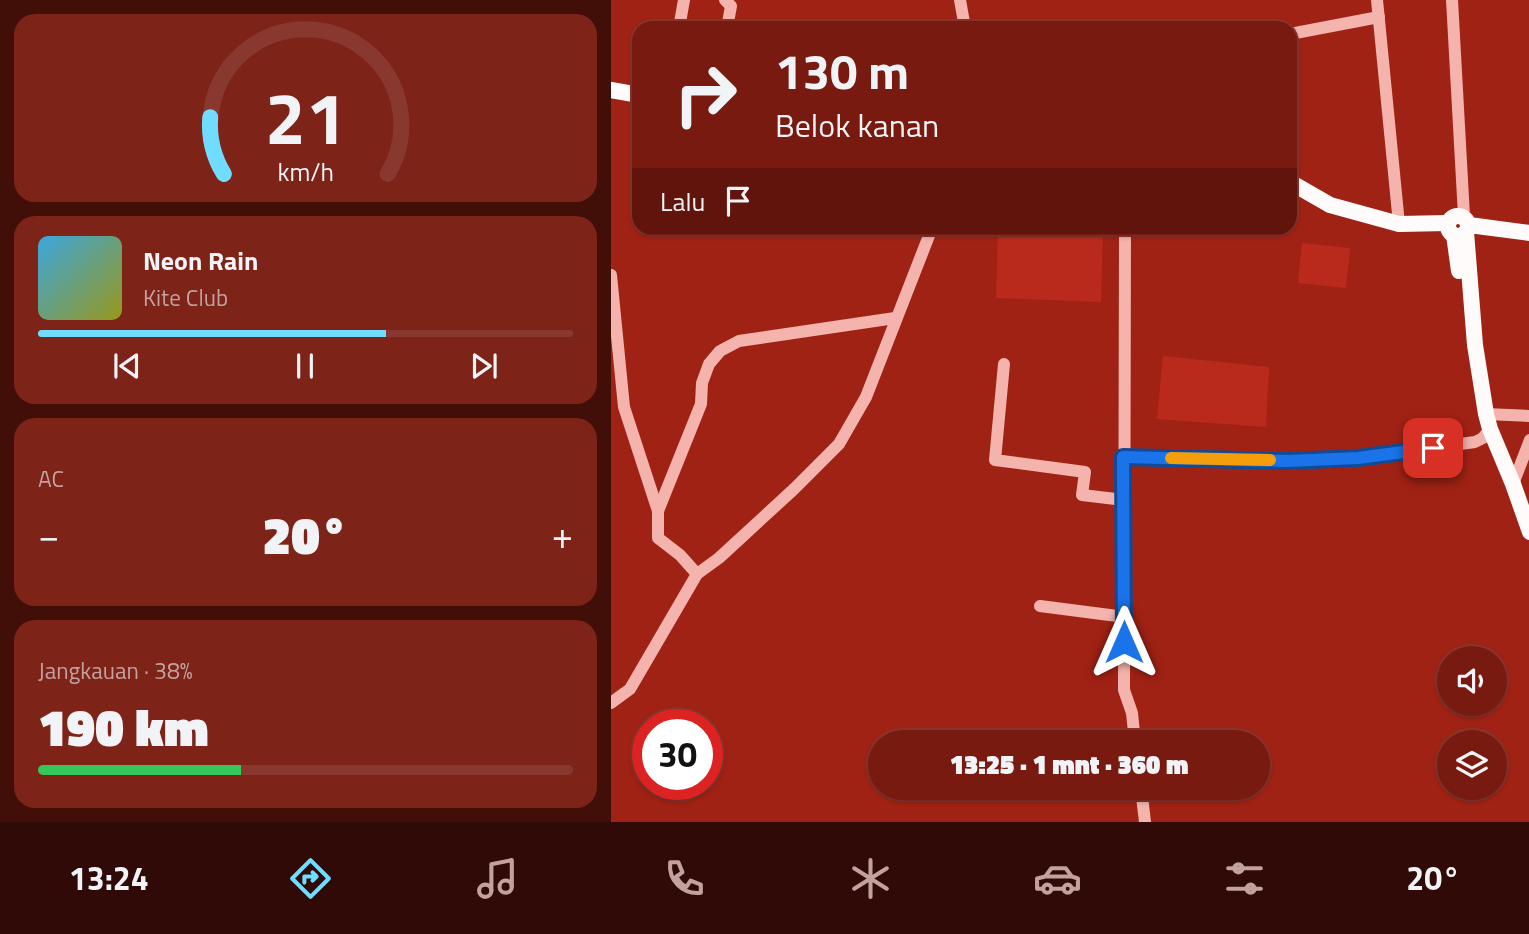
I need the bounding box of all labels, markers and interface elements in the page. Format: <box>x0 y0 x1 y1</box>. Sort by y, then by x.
text: 130 m <box>775 33 909 108</box>
icon: right <box>660 49 751 140</box>
text: 21 <box>265 62 346 172</box>
text: Belok kanan <box>775 101 939 149</box>
text: km/h <box>277 153 334 191</box>
text: Lalu <box>660 182 705 221</box>
icon: arrive <box>719 182 757 220</box>
text: Neon Rain <box>143 241 258 280</box>
text: Kite Club <box>143 280 228 315</box>
icon: previous <box>108 347 146 385</box>
icon: pause <box>286 347 324 385</box>
icon: next <box>465 347 503 385</box>
pin <box>1403 418 1463 478</box>
icon: arrive <box>1414 429 1452 467</box>
text: AC <box>38 461 64 496</box>
text: 20° <box>263 495 348 574</box>
text: − <box>38 506 59 564</box>
text: + <box>552 506 573 564</box>
position arrow <box>1087 605 1161 679</box>
map controls <box>1437 646 1507 800</box>
button: sound <box>1437 646 1507 716</box>
text: Jangkauan · 38% <box>38 653 193 688</box>
text: 190 km <box>38 687 209 766</box>
speed limit sign: 30 <box>632 709 723 800</box>
button: layers <box>1437 730 1507 800</box>
text: 13:25 · 1 mnt · 360 m <box>950 745 1188 784</box>
text: 13:24 <box>69 854 149 902</box>
icon: directions <box>286 854 335 903</box>
icon: music <box>473 854 522 903</box>
icon: phone <box>660 854 709 903</box>
icon: climate <box>846 854 895 903</box>
icon: car <box>1033 854 1082 903</box>
icon: filters <box>1220 854 1269 903</box>
text: 20° <box>1406 854 1460 902</box>

